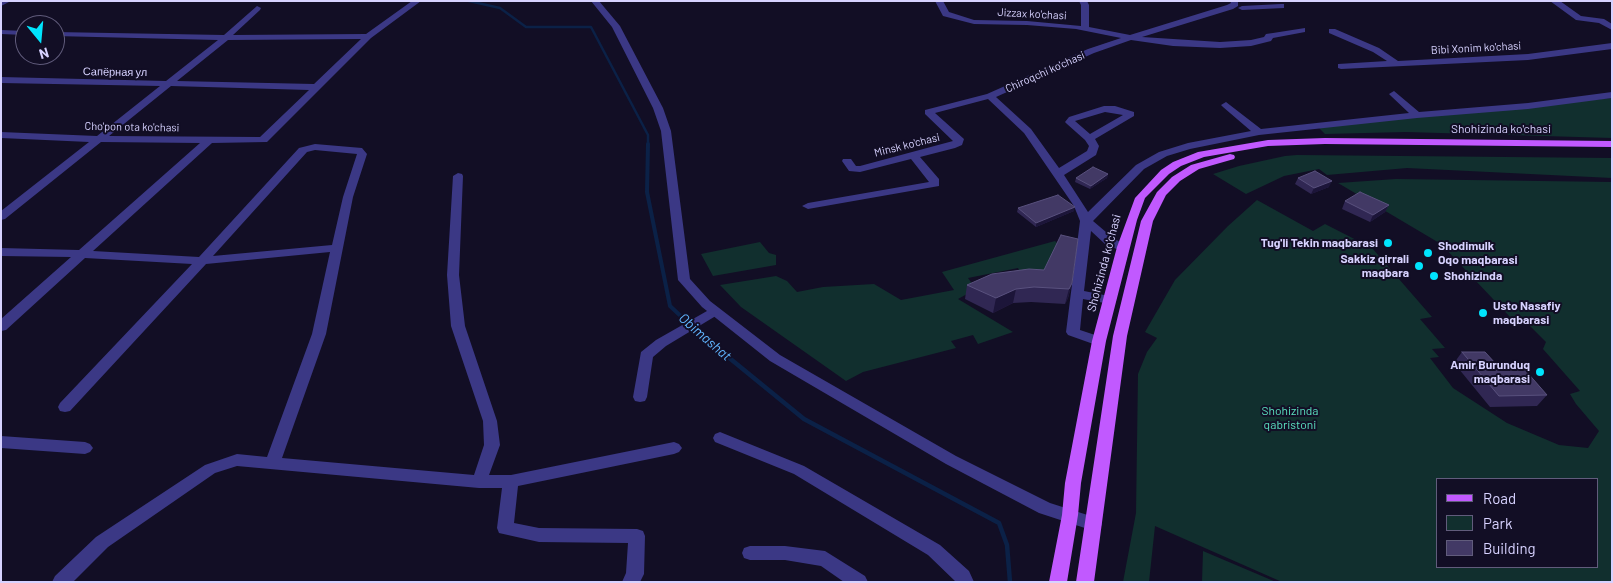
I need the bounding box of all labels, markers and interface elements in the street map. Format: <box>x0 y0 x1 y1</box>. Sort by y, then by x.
street label: Jizzax ko'chasi <box>997 6 1067 22</box>
north arrow <box>15 15 65 65</box>
street label: Bibi Xonim ko'chasi <box>1431 39 1521 57</box>
text: N <box>37 44 51 63</box>
street label: Chiroqchi ko'chasi <box>1003 49 1087 95</box>
street label: Сапёрная ул <box>83 65 147 79</box>
street label: Cho'pon ota ko'chasi <box>84 120 180 134</box>
street label: Shohizinda ko'chasi <box>1451 122 1551 136</box>
street label: Minsk ko'chasi <box>873 130 941 160</box>
street label: Shohizinda ko'chasi <box>1084 213 1124 313</box>
place label: Tug'li Tekin maqbarasi <box>1261 236 1378 250</box>
marker: Tug'li Tekin maqbarasi <box>1382 237 1394 249</box>
place label: Shodimulk Oqo maqbarasi <box>1438 239 1517 267</box>
marker: Shodimulk Oqo maqbarasi <box>1422 247 1434 259</box>
place label: Sakkiz qirrali maqbara <box>1341 252 1409 280</box>
marker: Sakkiz qirrali maqbara <box>1413 260 1425 272</box>
place label: Shohizinda <box>1444 269 1502 283</box>
marker: Shohizinda <box>1428 270 1440 282</box>
place label: Usto Nasafiy maqbarasi <box>1493 299 1561 327</box>
marker: Usto Nasafiy maqbarasi <box>1477 307 1489 319</box>
water label: Obimashat <box>675 310 735 364</box>
place label: Amir Burunduq maqbarasi <box>1450 358 1530 386</box>
marker: Amir Burunduq maqbarasi <box>1534 366 1546 378</box>
park label: Shohizinda qabristoni <box>1262 404 1318 432</box>
legend <box>1436 478 1598 568</box>
text: Road <box>1483 489 1516 507</box>
text: Park <box>1483 514 1512 532</box>
text: Building <box>1483 539 1536 557</box>

